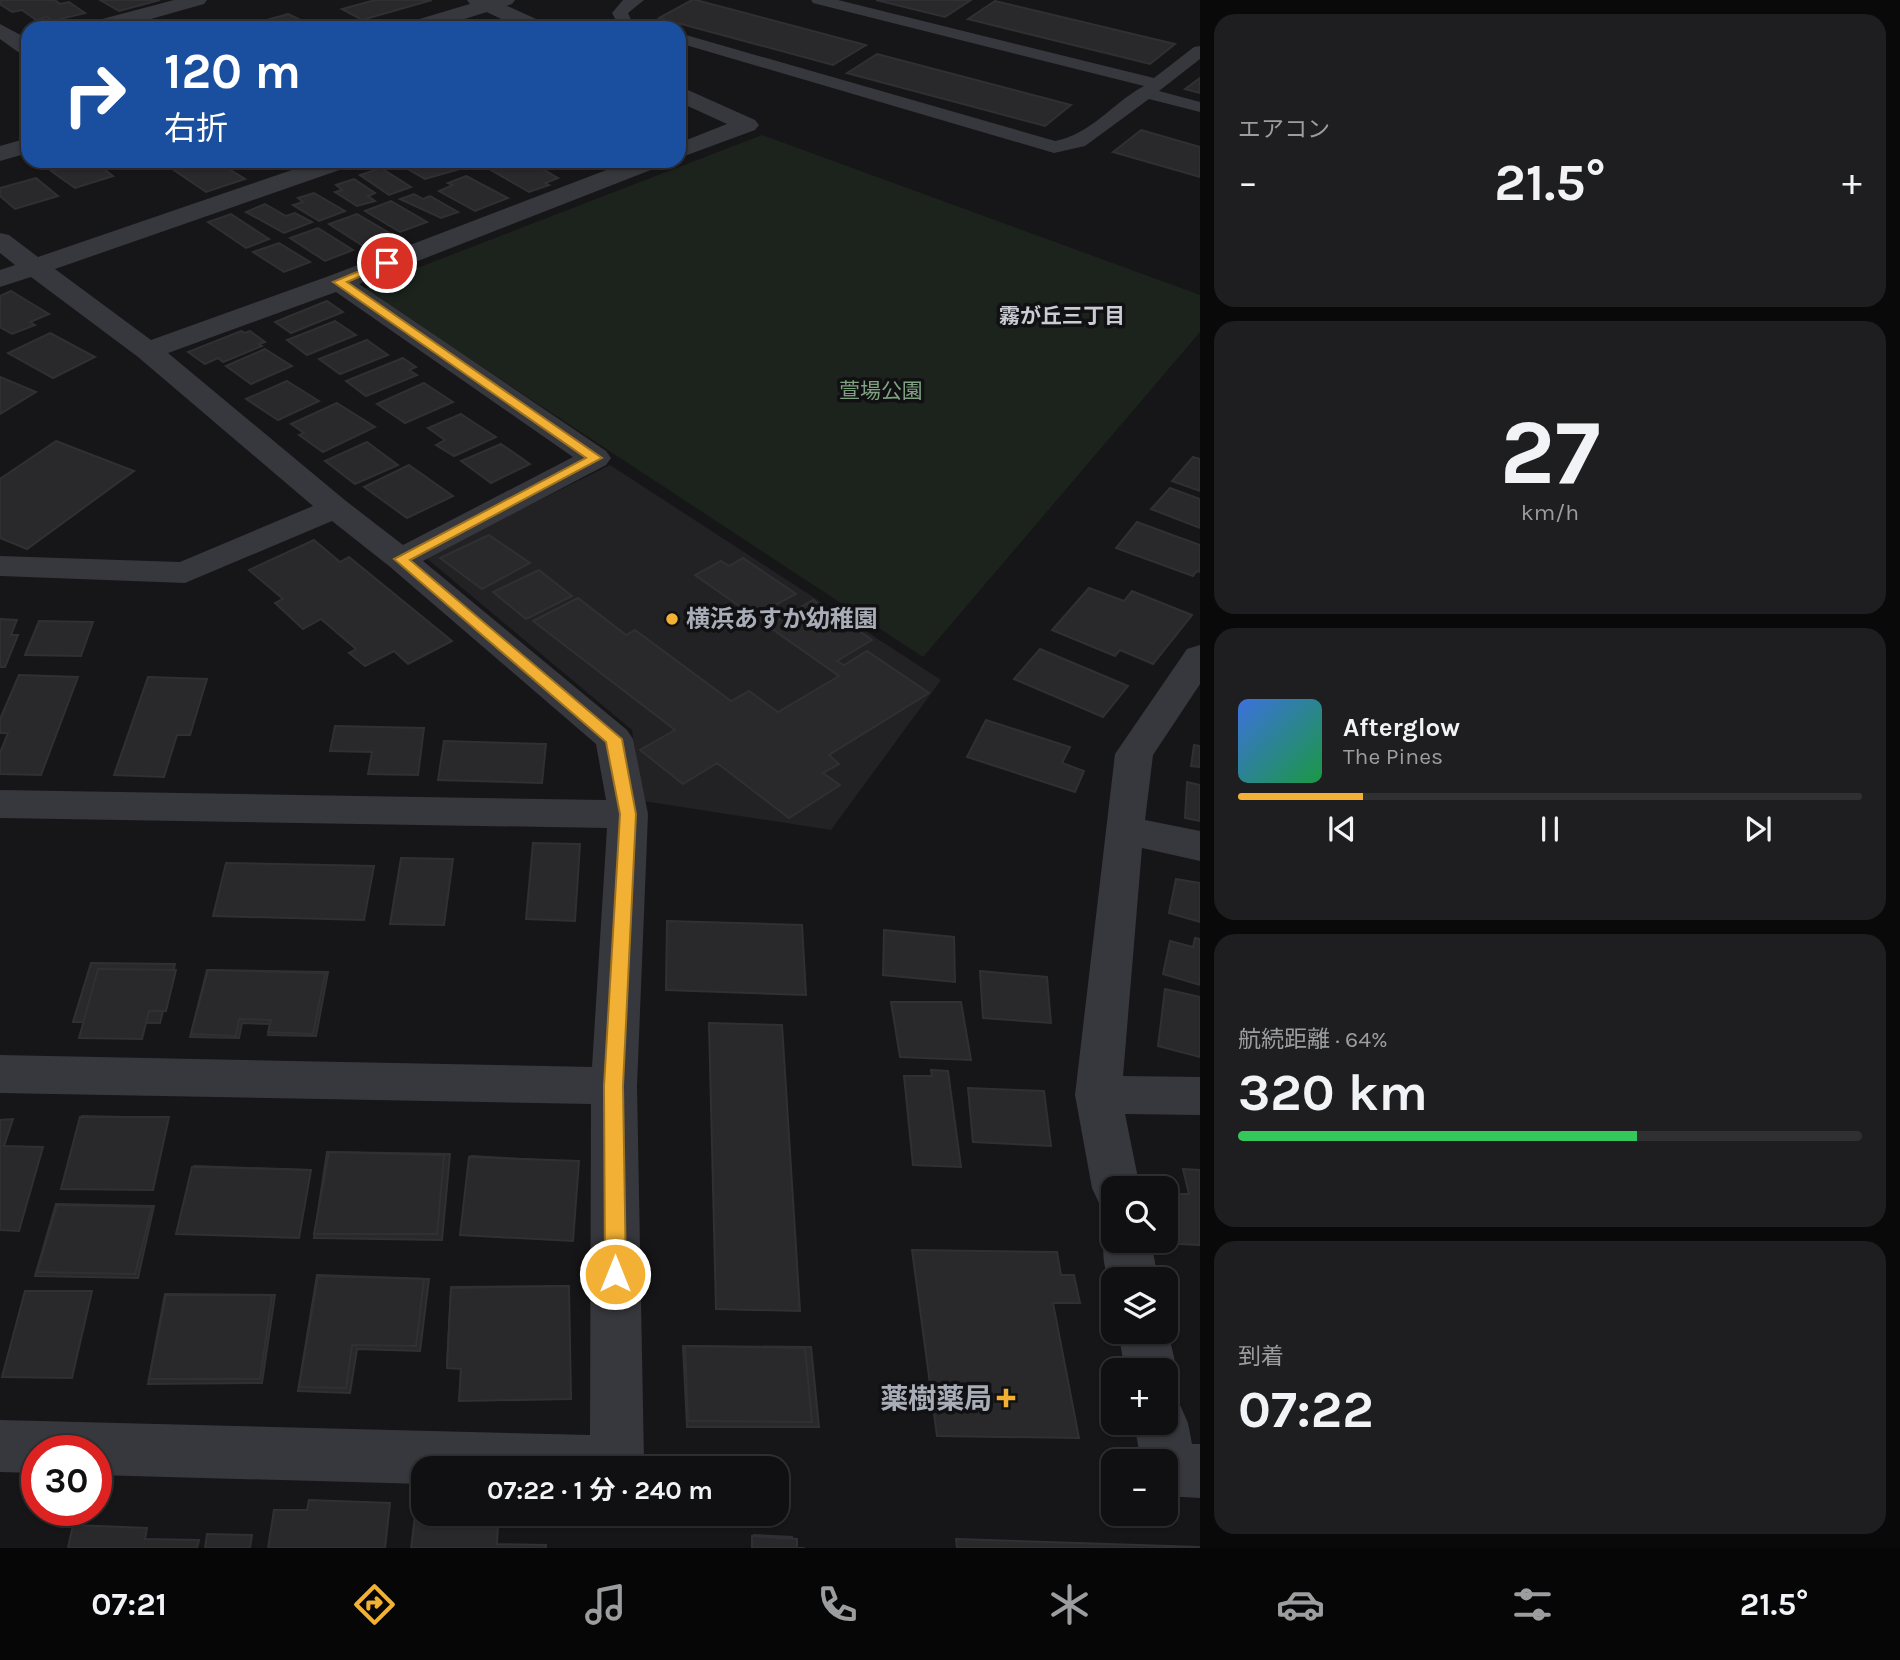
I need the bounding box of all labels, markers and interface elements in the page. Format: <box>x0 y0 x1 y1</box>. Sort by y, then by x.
text: 120 m <box>164 43 301 100</box>
icon: right <box>49 49 140 140</box>
text: 右折 <box>164 110 228 147</box>
text: エアコン <box>1238 116 1330 143</box>
text: 21.5° <box>1494 152 1606 213</box>
text: − <box>1238 160 1258 205</box>
text: + <box>1842 160 1862 205</box>
pin <box>357 233 417 293</box>
icon: arrive <box>368 244 406 282</box>
district label: 霧が丘三丁目 <box>999 304 1125 328</box>
park label: 萱場公園 <box>839 379 923 403</box>
text: 27 <box>1500 400 1600 506</box>
text: km/h <box>1521 499 1579 526</box>
place label: 横浜あすか幼稚園 <box>686 605 878 633</box>
marker: 横浜あすか幼稚園 <box>664 611 680 627</box>
text: Afterglow <box>1343 712 1460 743</box>
text: The Pines <box>1343 743 1443 770</box>
icon: previous <box>1323 810 1361 848</box>
icon: pause <box>1531 810 1569 848</box>
icon: next <box>1739 810 1777 848</box>
text: 航続距離 · 64% <box>1238 1026 1388 1053</box>
text: 320 km <box>1238 1062 1428 1123</box>
map controls <box>1101 1176 1178 1526</box>
button: search <box>1101 1176 1178 1253</box>
position arrow <box>578 1237 652 1311</box>
button: layers <box>1101 1267 1178 1344</box>
text: 到着 <box>1238 1343 1284 1370</box>
button: + <box>1101 1358 1178 1435</box>
text: 07:22 <box>1238 1379 1374 1440</box>
place label: 薬樹薬局 <box>880 1382 992 1415</box>
marker: 薬樹薬局 <box>998 1390 1014 1406</box>
speed limit sign: 30 <box>21 1435 112 1526</box>
button: − <box>1101 1449 1178 1526</box>
text: 07:22 · 1 分 · 240 m <box>487 1475 713 1506</box>
icon: directions <box>350 1580 399 1629</box>
icon: music <box>581 1580 630 1629</box>
icon: phone <box>813 1580 862 1629</box>
icon: climate <box>1045 1580 1094 1629</box>
icon: car <box>1276 1580 1325 1629</box>
icon: filters <box>1508 1580 1557 1629</box>
text: 07:21 <box>91 1586 167 1623</box>
text: 21.5° <box>1740 1586 1809 1623</box>

